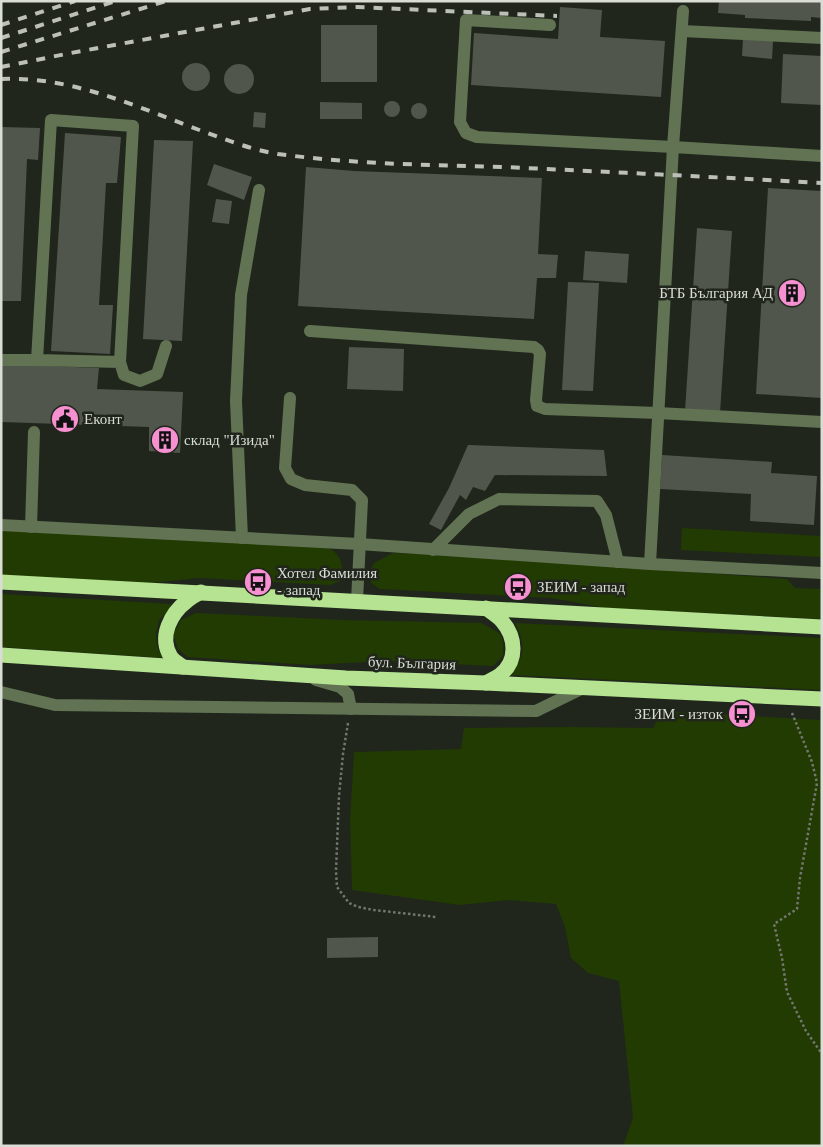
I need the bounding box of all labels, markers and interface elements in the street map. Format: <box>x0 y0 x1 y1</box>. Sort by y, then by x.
building icon: БТБ България АД <box>777 278 807 308</box>
place label: БТБ България АД <box>659 285 773 301</box>
public building icon: Еконт <box>50 404 80 434</box>
place label: Еконт <box>84 411 122 427</box>
building icon: склад "Изида" <box>150 425 180 455</box>
place label: склад "Изида" <box>184 432 275 448</box>
place label: Хотел Фамилия - запад <box>277 565 377 598</box>
bus stop icon: Хотел Фамилия - запад <box>243 567 273 597</box>
bus stop icon: ЗЕИМ - запад <box>503 572 533 602</box>
place label: ЗЕИМ - запад <box>537 579 625 595</box>
street label: бул. България <box>368 653 456 673</box>
bus stop icon: ЗЕИМ - изток <box>727 699 757 729</box>
place label: ЗЕИМ - изток <box>635 706 724 722</box>

